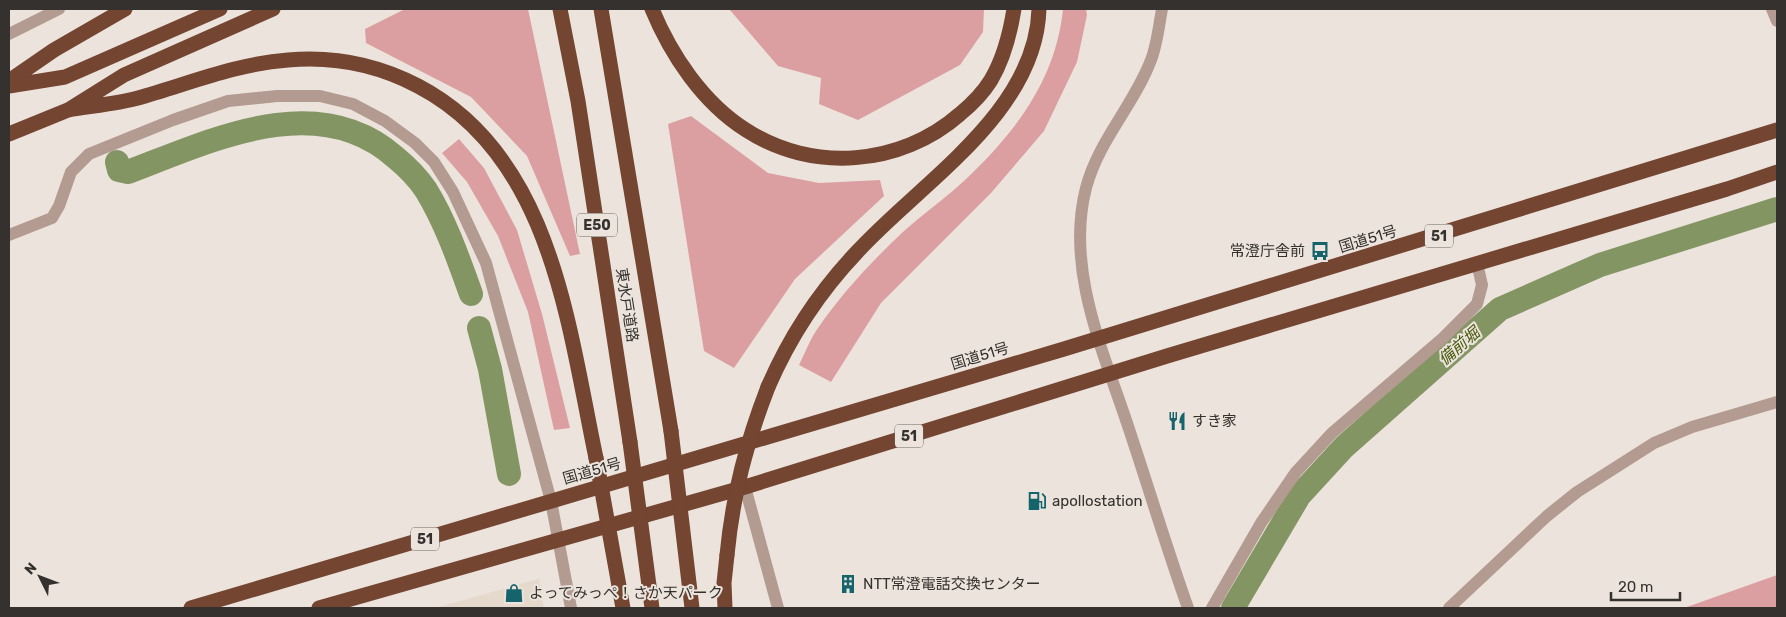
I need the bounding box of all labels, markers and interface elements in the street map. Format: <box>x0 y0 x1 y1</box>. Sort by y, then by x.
road number: E50 <box>577 214 617 236</box>
street label: 国道51号 <box>1337 222 1399 256</box>
road number: 51 <box>1425 225 1453 248</box>
bus stop icon: 常澄庁舎前 <box>1309 240 1331 262</box>
place label: 常澄庁舎前 <box>1230 242 1305 260</box>
street label: 東水戸道路 <box>612 267 642 343</box>
water label: 備前堀 <box>1435 321 1486 369</box>
street label: 国道51号 <box>949 339 1011 373</box>
restaurant icon: すき家 <box>1166 410 1188 432</box>
place label: すき家 <box>1192 412 1237 430</box>
road number: 51 <box>895 424 923 448</box>
street label: 国道51号 <box>561 454 623 488</box>
fuel station icon: apollostation <box>1026 490 1048 512</box>
place label: apollostation <box>1052 492 1143 510</box>
road number: 51 <box>411 528 439 550</box>
north arrow <box>15 552 65 602</box>
text: N <box>21 559 40 578</box>
scale bar <box>1611 570 1680 602</box>
building icon: NTT常澄電話交換センター <box>837 573 859 595</box>
place label: NTT常澄電話交換センター <box>863 575 1041 593</box>
text: 20 m <box>1618 578 1653 596</box>
shop icon: よってみっぺ！さか天パーク <box>503 582 525 604</box>
place label: よってみっぺ！さか天パーク <box>529 584 723 602</box>

